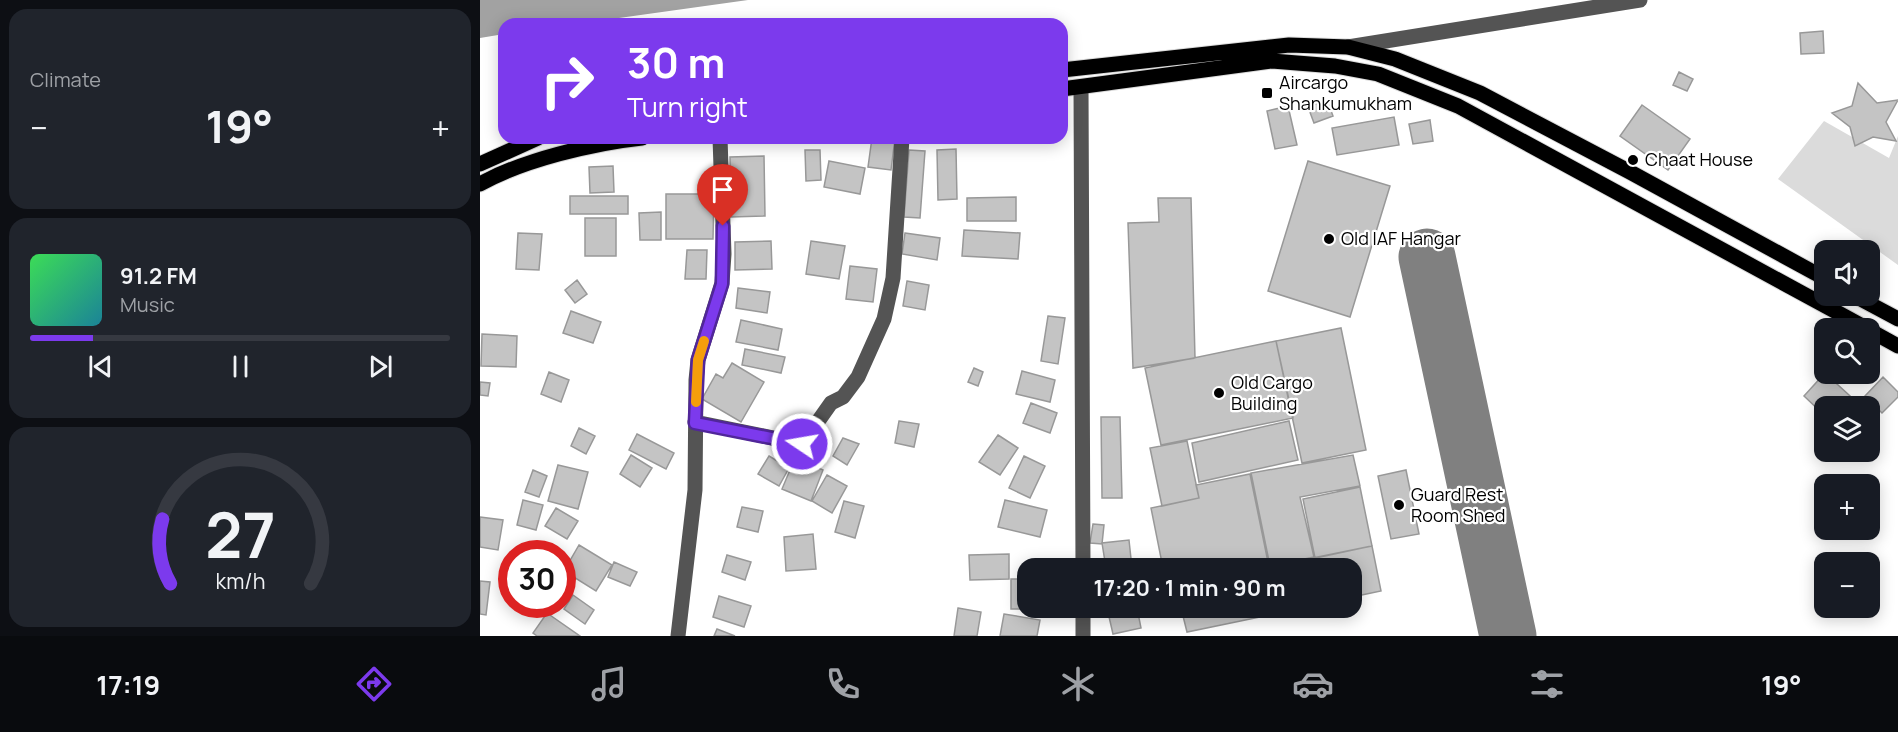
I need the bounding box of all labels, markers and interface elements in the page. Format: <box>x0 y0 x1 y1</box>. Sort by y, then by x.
text: 30 m <box>627 33 725 91</box>
icon: right <box>528 42 606 120</box>
text: Climate <box>30 66 101 93</box>
place label: Aircargo Shankumukham <box>1279 70 1412 115</box>
marker: Aircargo Shankumukham <box>1260 86 1274 100</box>
text: Turn right <box>627 88 748 125</box>
text: 19° <box>205 95 273 157</box>
text: − <box>30 105 48 150</box>
text: + <box>431 105 450 150</box>
place label: Chaat House <box>1645 147 1753 171</box>
marker: Chaat House <box>1626 153 1640 167</box>
pin <box>697 164 748 226</box>
icon: arrive <box>706 173 739 206</box>
place label: Old IAF Hangar <box>1341 226 1461 250</box>
marker: Old IAF Hangar <box>1322 232 1336 246</box>
map controls <box>1814 240 1880 618</box>
button: sound <box>1814 240 1880 306</box>
text: 91.2 FM <box>120 261 197 291</box>
text: Music <box>120 291 175 318</box>
button: search <box>1814 318 1880 384</box>
icon: previous <box>84 350 117 383</box>
icon: pause <box>224 350 257 383</box>
icon: next <box>364 350 397 383</box>
place label: Old Cargo Building <box>1231 370 1313 415</box>
marker: Old Cargo Building <box>1212 386 1226 400</box>
button: layers <box>1814 396 1880 462</box>
position arrow <box>770 412 834 476</box>
button: + <box>1814 474 1880 540</box>
place label: Guard Rest Room Shed <box>1411 482 1505 527</box>
text: 27 <box>205 491 275 577</box>
marker: Guard Rest Room Shed <box>1392 498 1406 512</box>
speed limit sign: 30 <box>498 540 576 618</box>
button: − <box>1814 552 1880 618</box>
text: km/h <box>215 566 265 595</box>
text: 17:20 · 1 min · 90 m <box>1094 573 1285 603</box>
icon: directions <box>353 663 395 705</box>
icon: music <box>588 663 630 705</box>
icon: phone <box>822 663 864 705</box>
icon: climate <box>1057 663 1099 705</box>
icon: car <box>1292 663 1334 705</box>
icon: filters <box>1526 663 1568 705</box>
text: 17:19 <box>96 666 160 703</box>
text: 19° <box>1761 666 1802 703</box>

